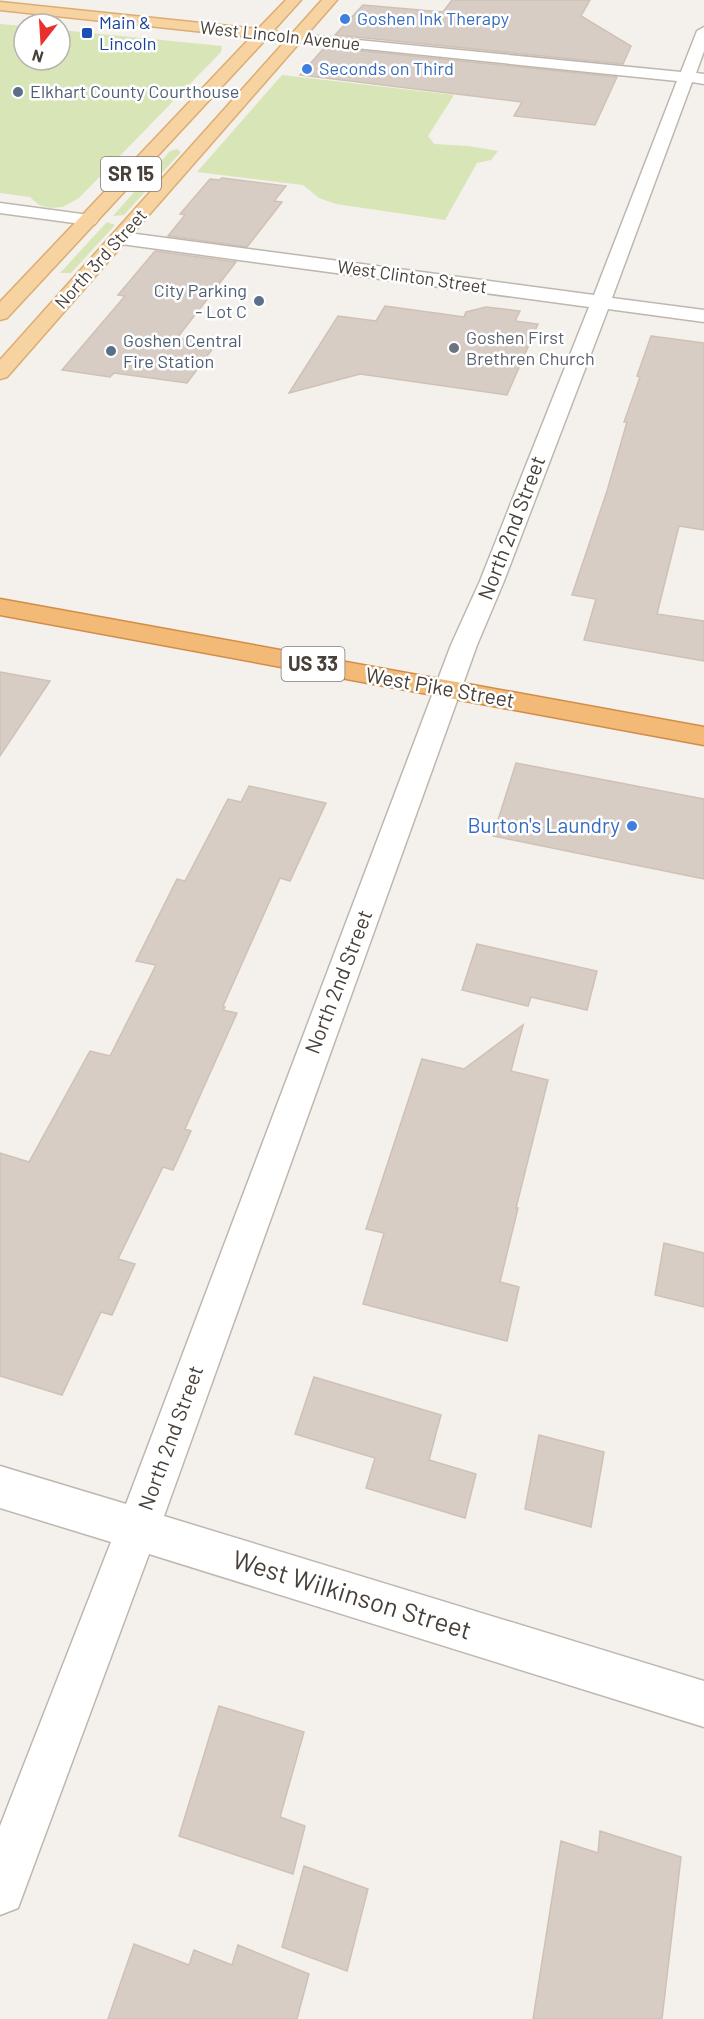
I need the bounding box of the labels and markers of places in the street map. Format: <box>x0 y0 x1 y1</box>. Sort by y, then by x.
place label: Goshen Ink Therapy <box>357 7 509 29</box>
place label: Main & Lincoln <box>99 11 156 54</box>
marker: Goshen Ink Therapy <box>338 12 352 26</box>
marker: Main & Lincoln <box>80 26 94 40</box>
place label: Seconds on Third <box>319 57 454 79</box>
marker: Seconds on Third <box>300 62 314 76</box>
place label: Elkhart County Courthouse <box>30 80 239 102</box>
marker: Elkhart County Courthouse <box>11 85 25 99</box>
place label: City Parking - Lot C <box>154 279 247 322</box>
marker: City Parking - Lot C <box>252 294 266 308</box>
place label: Goshen First Brethren Church <box>466 326 595 369</box>
place label: Goshen Central Fire Station <box>123 329 242 372</box>
marker: Goshen First Brethren Church <box>447 341 461 355</box>
marker: Goshen Central Fire Station <box>104 344 118 358</box>
place label: Burton's Laundry <box>467 812 620 837</box>
marker: Burton's Laundry <box>625 819 639 833</box>

